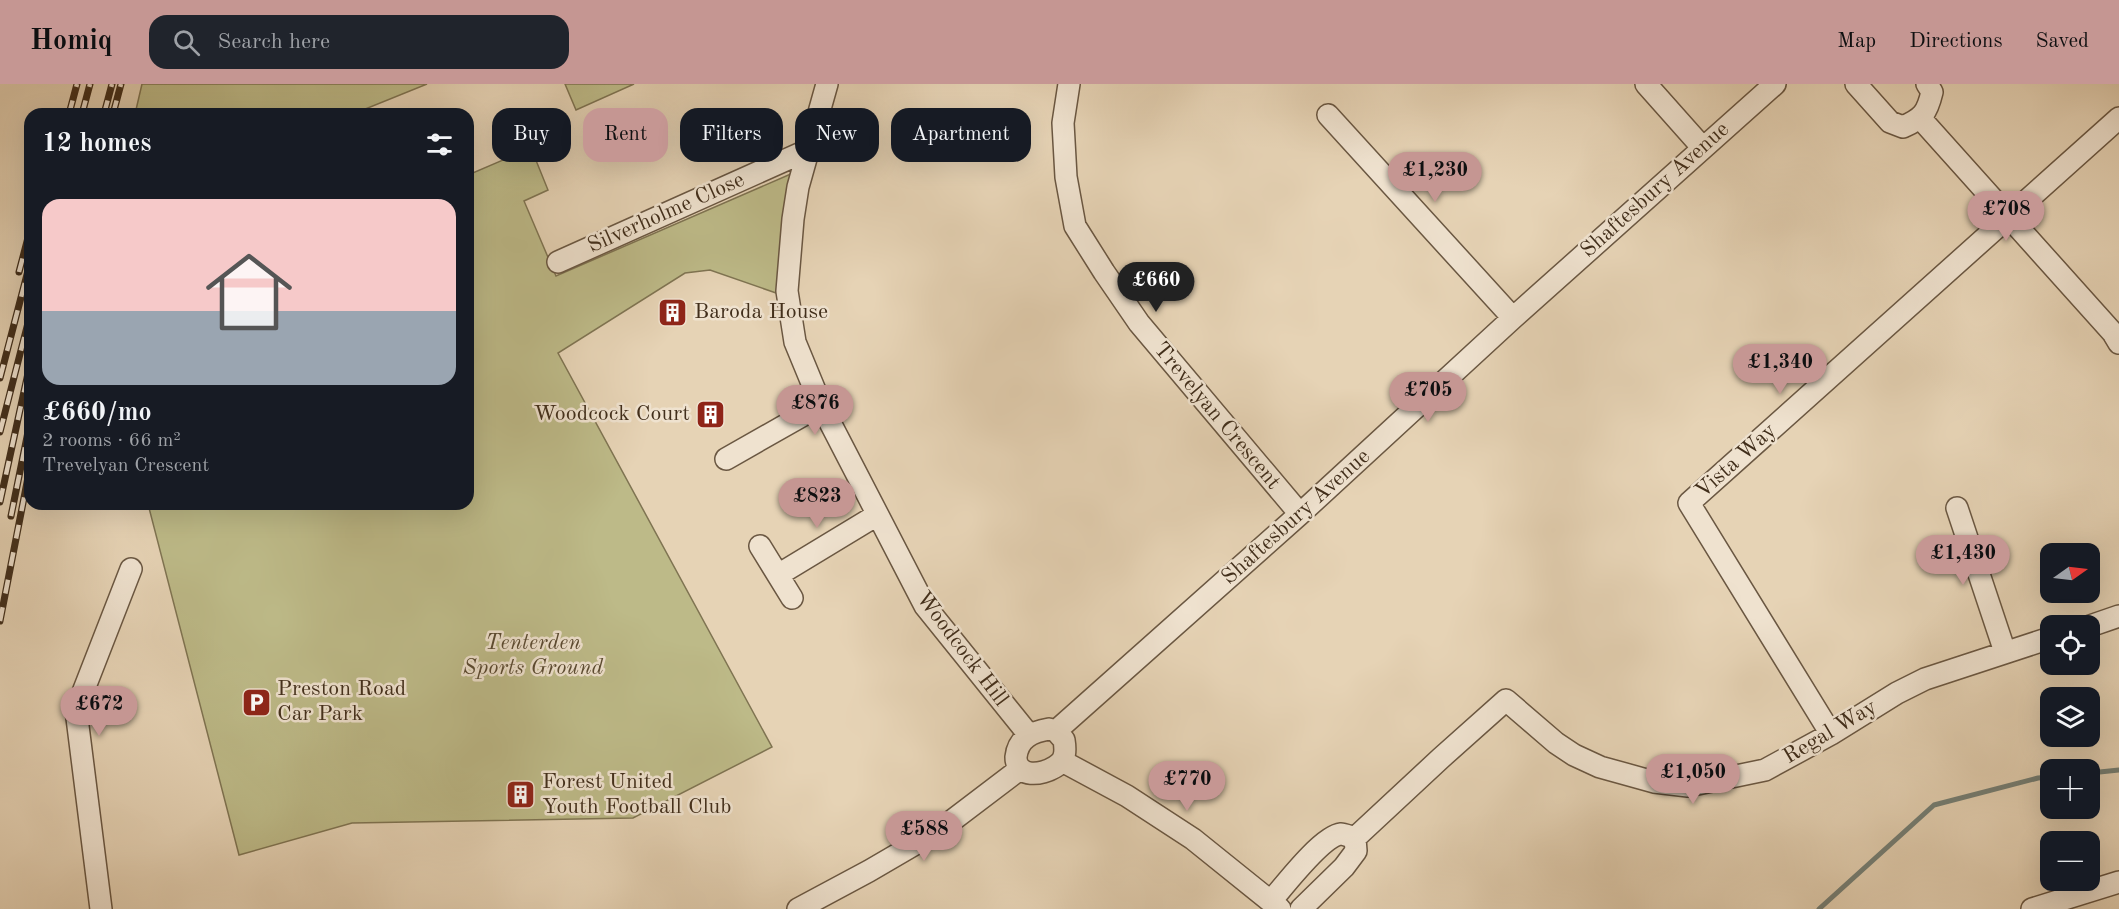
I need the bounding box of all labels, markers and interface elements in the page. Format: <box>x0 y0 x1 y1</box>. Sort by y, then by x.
search box <box>149 15 569 69</box>
icon: search <box>170 26 203 59</box>
text: Homiq <box>30 28 113 56</box>
text: Search here <box>218 31 330 53</box>
text: Map <box>1837 31 1876 52</box>
text: Directions <box>1909 31 2003 52</box>
text: Saved <box>2036 31 2089 52</box>
chip: Buy <box>492 108 571 162</box>
chip: Rent <box>583 108 668 162</box>
chip: Filters <box>680 108 783 162</box>
chip: New <box>795 108 879 162</box>
chip: Apartment <box>891 108 1031 162</box>
street label: Shaftesbury Avenue <box>1577 118 1733 262</box>
icon: filters <box>423 128 456 161</box>
text: 12 homes <box>42 131 151 157</box>
pin: £1,230 <box>1386 152 1484 203</box>
text: £1,230 <box>1402 161 1468 181</box>
street label: Silverholme Close <box>584 169 748 257</box>
pin: £708 <box>1970 191 2042 242</box>
text: £708 <box>1981 200 2031 220</box>
icon: home <box>195 238 303 346</box>
pin: £660 <box>1120 262 1192 313</box>
text: £660 <box>1131 271 1181 291</box>
building icon: Baroda House <box>657 296 689 328</box>
place label: Baroda House <box>694 301 828 323</box>
street label: Trevelyan Crescent <box>1149 338 1285 494</box>
pin: £1,340 <box>1731 344 1829 395</box>
text: £1,340 <box>1747 353 1813 373</box>
pin: £705 <box>1392 372 1464 423</box>
text: £705 <box>1403 381 1453 401</box>
pin: £876 <box>779 385 851 436</box>
text: £876 <box>790 394 840 414</box>
building icon: Woodcock Court <box>695 398 727 430</box>
text: £660/mo <box>42 400 152 426</box>
place label: Woodcock Court <box>533 403 690 425</box>
street label: Vista Way <box>1691 419 1781 503</box>
text: 2 rooms · 66 m² <box>42 431 181 451</box>
street label: Shaftesbury Avenue <box>1218 445 1374 589</box>
text: Trevelyan Crescent <box>42 456 209 476</box>
pin: £823 <box>781 478 853 529</box>
text: £823 <box>792 487 842 507</box>
pin: £1,430 <box>1914 535 2012 586</box>
north arrow <box>2040 543 2100 603</box>
map controls <box>2040 543 2100 891</box>
text: £1,430 <box>1930 544 1996 564</box>
street label: Woodcock Hill <box>912 587 1012 711</box>
button: locate <box>2040 615 2100 675</box>
park label: Tenterden Sports Ground <box>463 632 603 679</box>
place label: Preston Road Car Park <box>277 678 406 725</box>
pin: £672 <box>63 686 135 737</box>
parking icon: Preston Road Car Park <box>240 686 272 718</box>
button: layers <box>2040 687 2100 747</box>
text: £672 <box>74 695 124 715</box>
street label: Regal Way <box>1779 695 1881 768</box>
pin: £1,050 <box>1644 754 1742 805</box>
button: + <box>2040 759 2100 819</box>
pin: £770 <box>1151 761 1223 812</box>
text: £1,050 <box>1660 763 1726 783</box>
text: £770 <box>1162 770 1212 790</box>
place label: Forest United Youth Football Club <box>542 771 732 818</box>
building icon: Forest United Youth Football Club <box>505 779 537 811</box>
pin: £588 <box>888 811 960 862</box>
text: £588 <box>899 820 949 840</box>
button: − <box>2040 831 2100 891</box>

